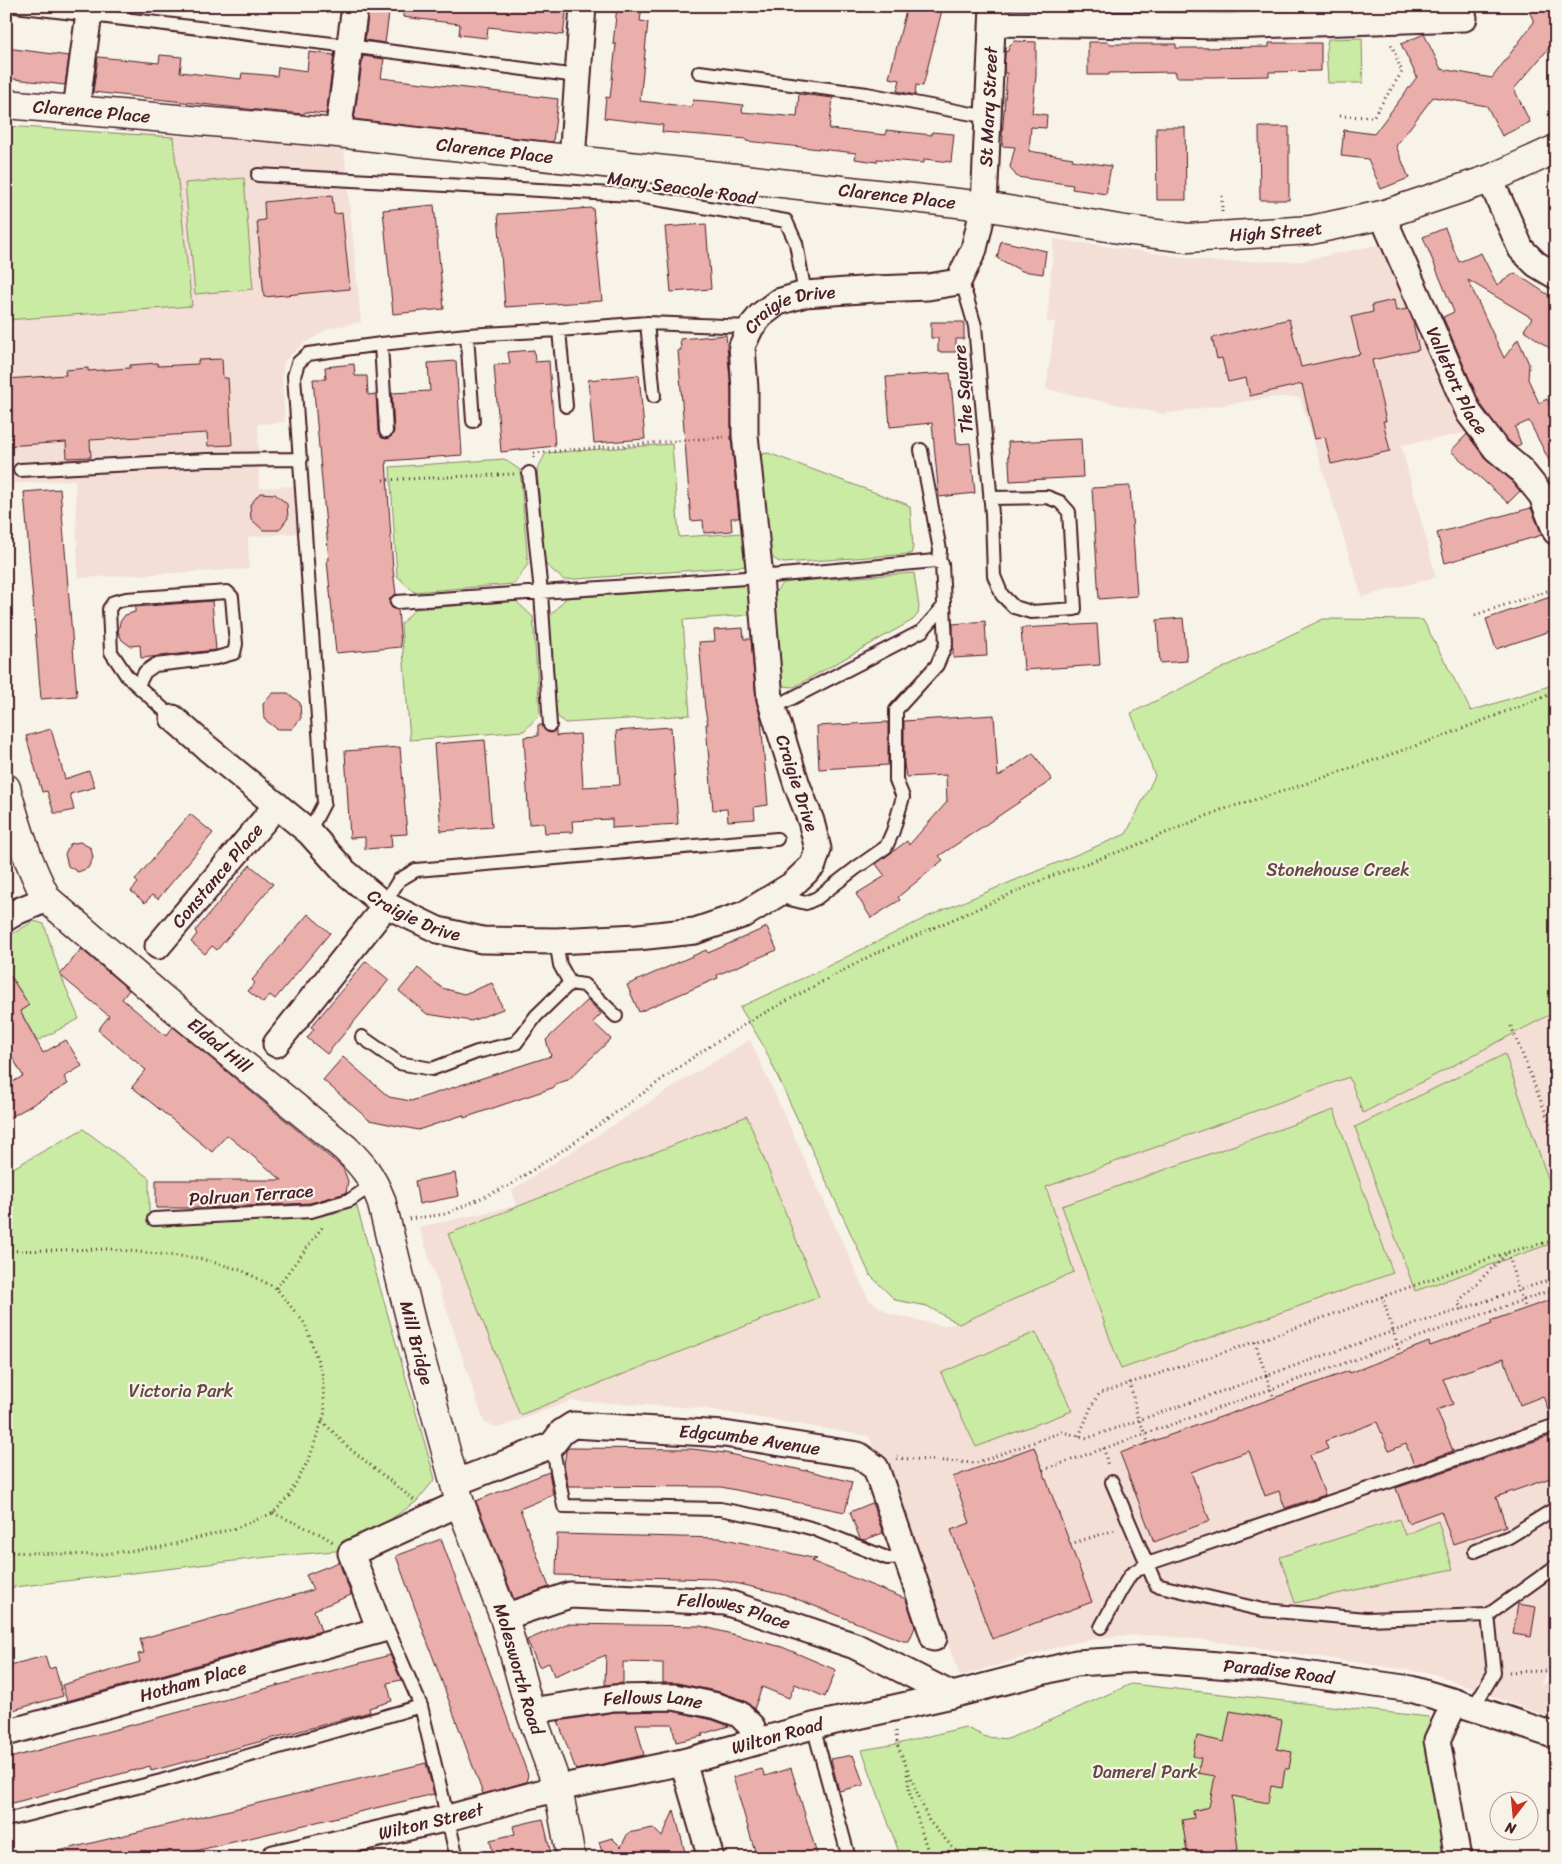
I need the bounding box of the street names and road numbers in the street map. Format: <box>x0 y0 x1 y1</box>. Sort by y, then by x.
street label: St Mary Street <box>970 45 1007 168</box>
street label: Clarence Place <box>32 90 152 133</box>
street label: Clarence Place <box>435 128 555 173</box>
street label: Mary Seacole Road <box>605 162 760 215</box>
street label: Clarence Place <box>837 174 957 219</box>
street label: High Street <box>1228 212 1326 251</box>
street label: Craigie Drive <box>735 276 837 341</box>
street label: Valletort Place <box>1417 321 1497 442</box>
street label: The Square <box>943 343 983 435</box>
street label: Craigie Drive <box>766 730 828 836</box>
street label: Constance Place <box>163 816 272 936</box>
street label: Craigie Drive <box>360 880 464 951</box>
street label: Eldad Hill <box>180 1009 260 1082</box>
street label: Polruan Terrace <box>188 1175 315 1215</box>
street label: Mill Bridge <box>390 1297 443 1389</box>
street label: Edgcumbe Avenue <box>678 1415 822 1465</box>
street label: Fellowes Place <box>677 1584 795 1639</box>
street label: Molesworth Road <box>484 1598 554 1741</box>
street label: Paradise Road <box>1222 1649 1337 1694</box>
street label: Hotham Place <box>136 1651 250 1712</box>
street label: Fellows Lane <box>601 1681 706 1719</box>
street label: Wilton Road <box>728 1708 828 1764</box>
street label: Wilton Street <box>375 1793 488 1850</box>

